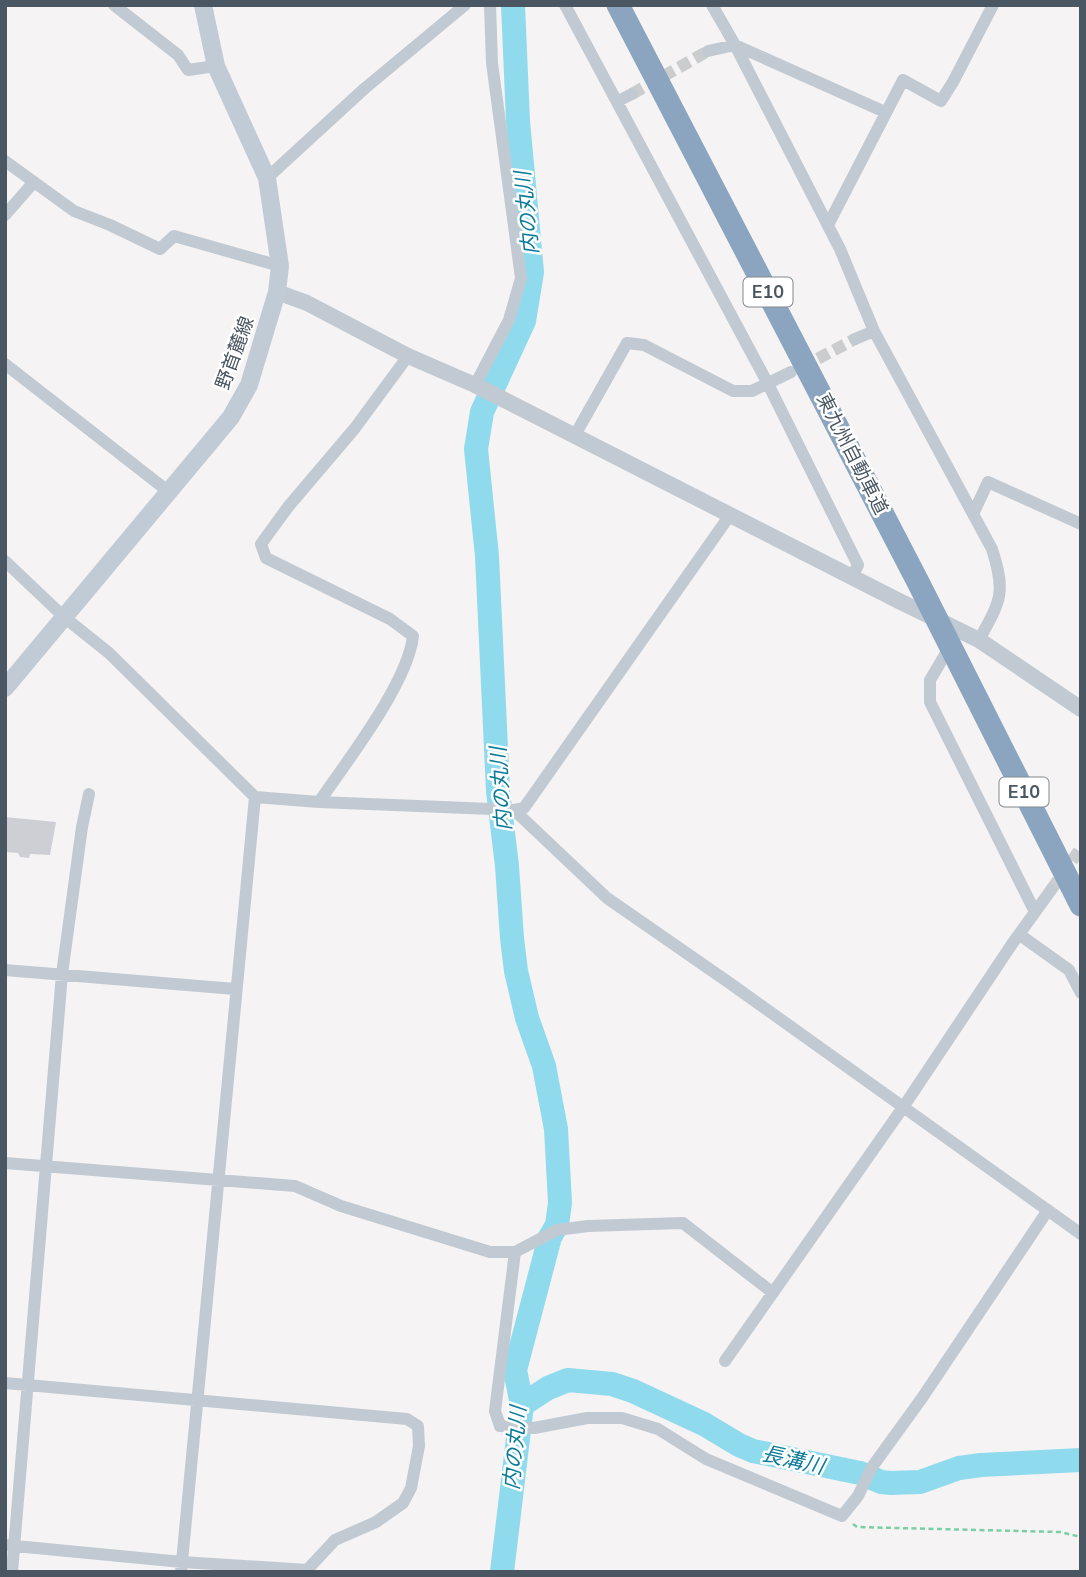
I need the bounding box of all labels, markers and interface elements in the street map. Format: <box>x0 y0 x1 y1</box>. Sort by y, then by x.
water label: 内の丸川 <box>508 168 545 256</box>
road number: E10 <box>744 278 792 306</box>
street label: 野首麓線 <box>210 313 260 393</box>
street label: 東九州自動車道 <box>810 389 894 519</box>
water label: 内の丸川 <box>484 744 518 832</box>
road number: E10 <box>1000 778 1048 806</box>
water label: 内の丸川 <box>497 1403 533 1491</box>
water label: 長溝川 <box>759 1439 829 1481</box>

